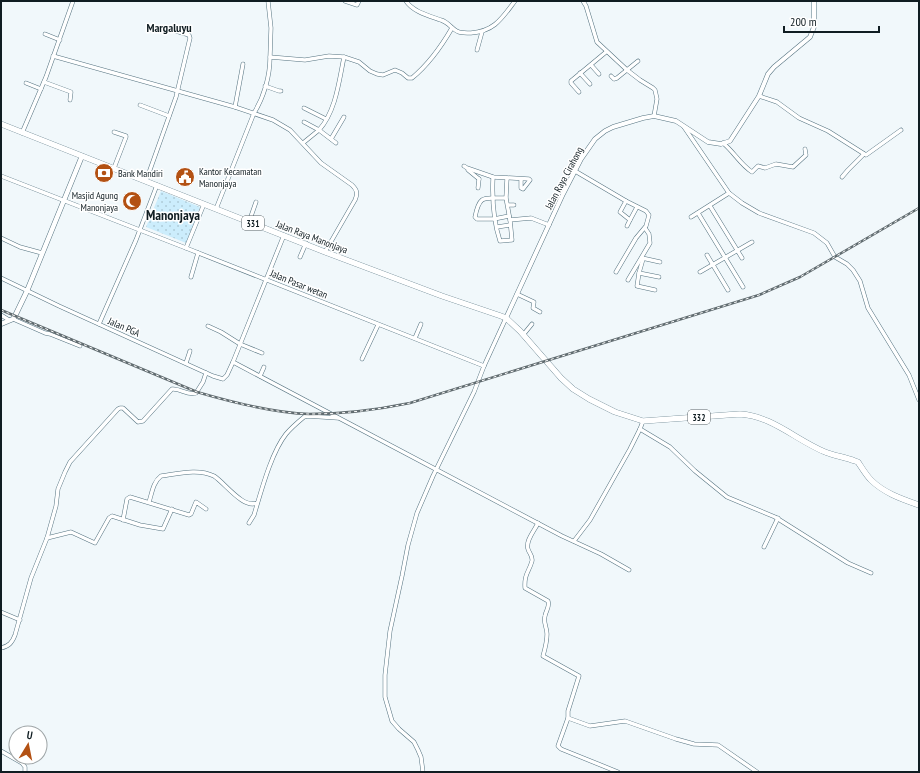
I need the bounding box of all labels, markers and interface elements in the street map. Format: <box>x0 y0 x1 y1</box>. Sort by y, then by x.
scale bar <box>784 8 879 34</box>
text: 200 m <box>790 14 817 29</box>
district label: Margaluyu <box>146 20 192 35</box>
street label: Jalan Raya Cirahong <box>542 145 586 212</box>
bank icon: Bank Mandiri <box>93 162 115 184</box>
place label: Kantor Kecamatan Manonjaya <box>199 165 262 190</box>
public building icon: Kantor Kecamatan Manonjaya <box>174 166 196 188</box>
place label: Bank Mandiri <box>118 167 163 180</box>
place label: Masjid Agung Manonjaya <box>72 189 118 214</box>
mosque icon: Masjid Agung Manonjaya <box>121 190 143 212</box>
district label: Manonjaya <box>146 206 200 224</box>
road number: 331 <box>242 216 264 230</box>
street label: Jalan Raya Manonjaya <box>274 217 349 257</box>
street label: Jalan Pasar wetan <box>267 266 330 301</box>
street label: Jalan PGA <box>105 314 142 340</box>
road number: 332 <box>688 410 710 424</box>
north arrow <box>8 725 48 765</box>
text: U <box>26 728 34 743</box>

